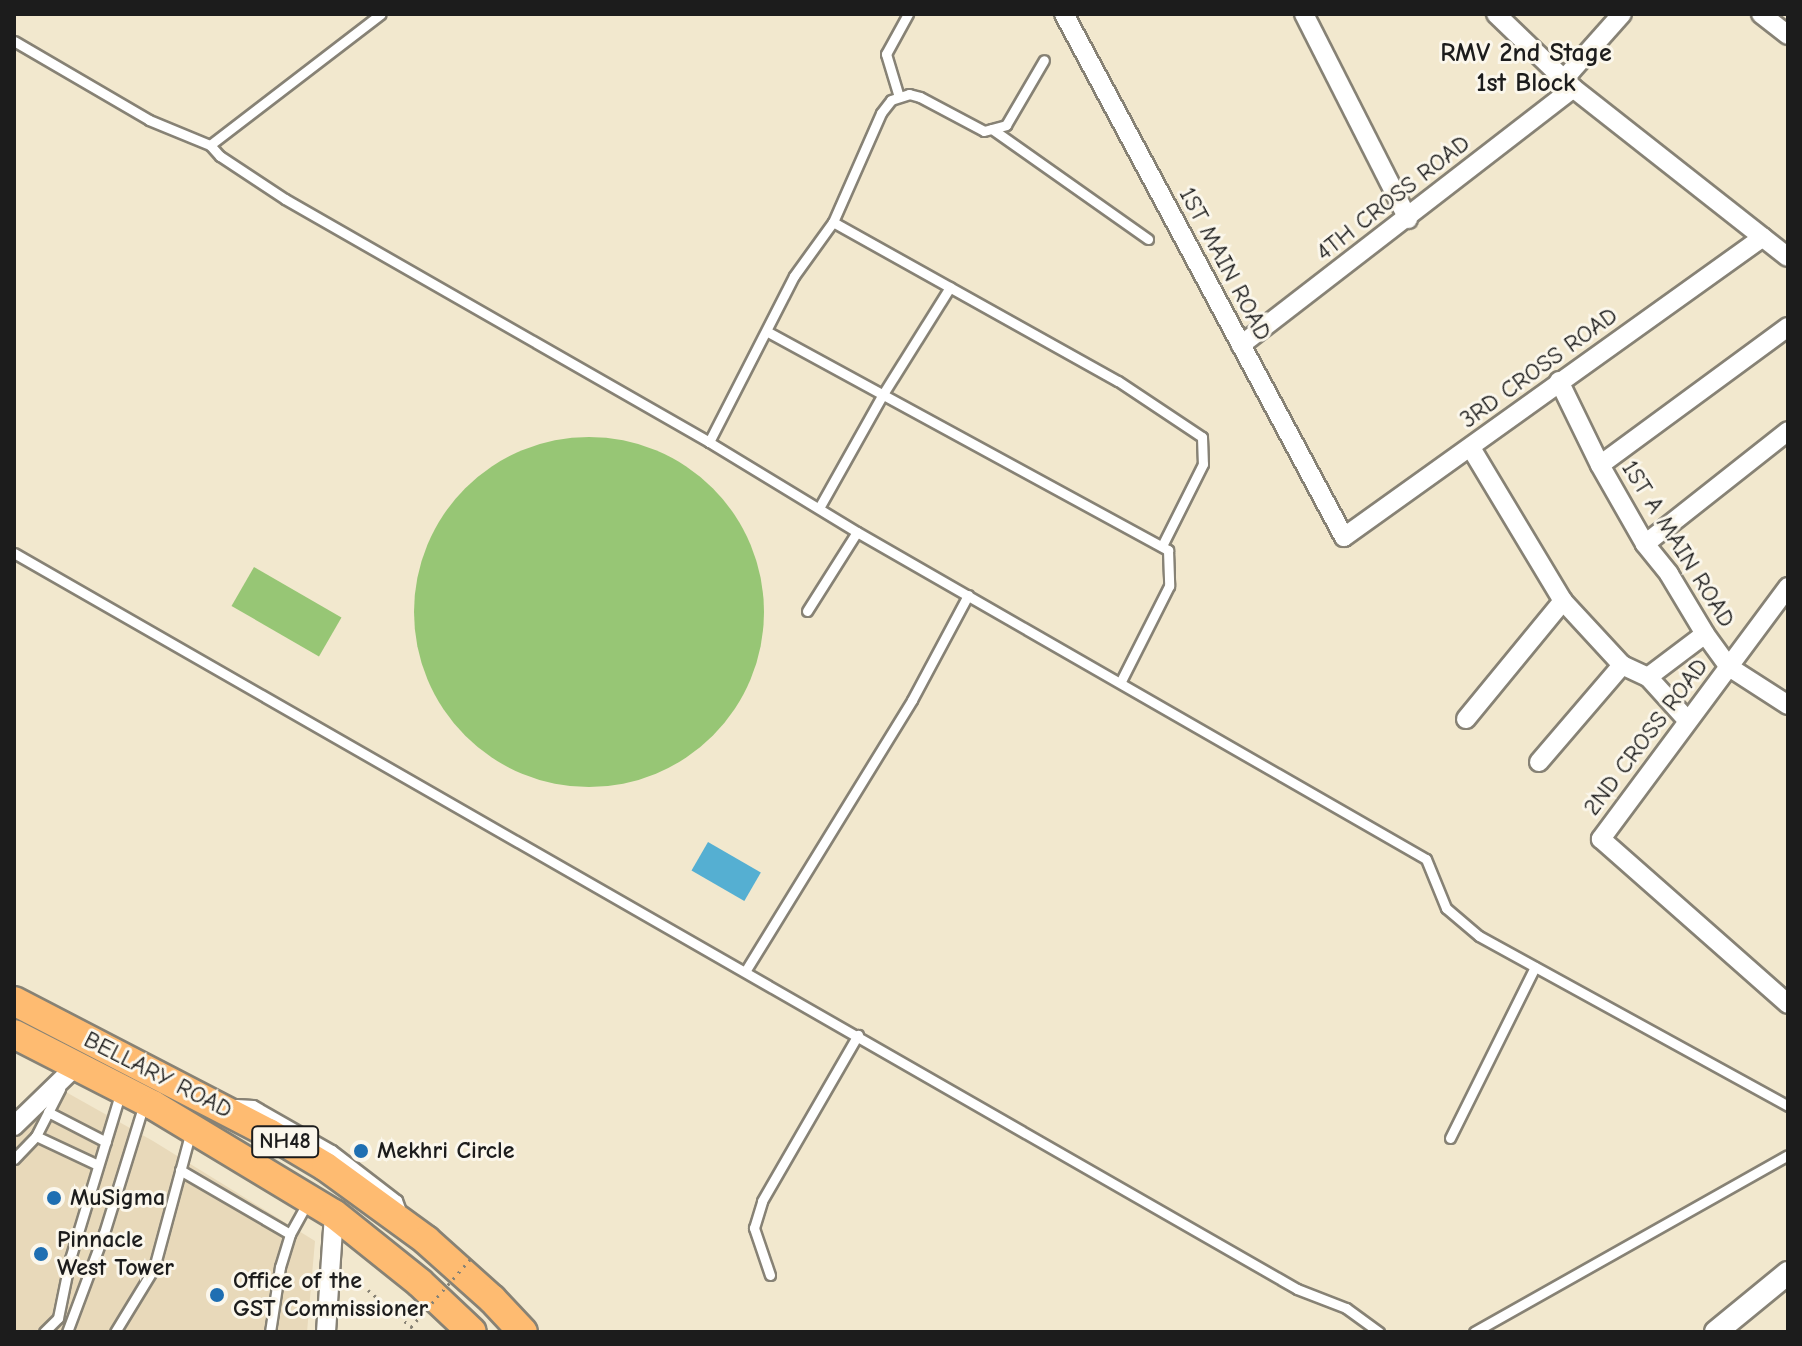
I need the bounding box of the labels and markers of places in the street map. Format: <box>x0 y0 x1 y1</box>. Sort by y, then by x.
place label: Mekhri Circle <box>377 1137 514 1165</box>
marker: Mekhri Circle <box>352 1142 370 1160</box>
place label: MuSigma <box>70 1184 165 1212</box>
marker: MuSigma <box>45 1189 63 1207</box>
place label: Pinnacle West Tower <box>57 1226 174 1282</box>
marker: Pinnacle West Tower <box>32 1245 50 1263</box>
place label: Office of the GST Commissioner <box>233 1267 428 1323</box>
marker: Office of the GST Commissioner <box>208 1286 226 1304</box>

